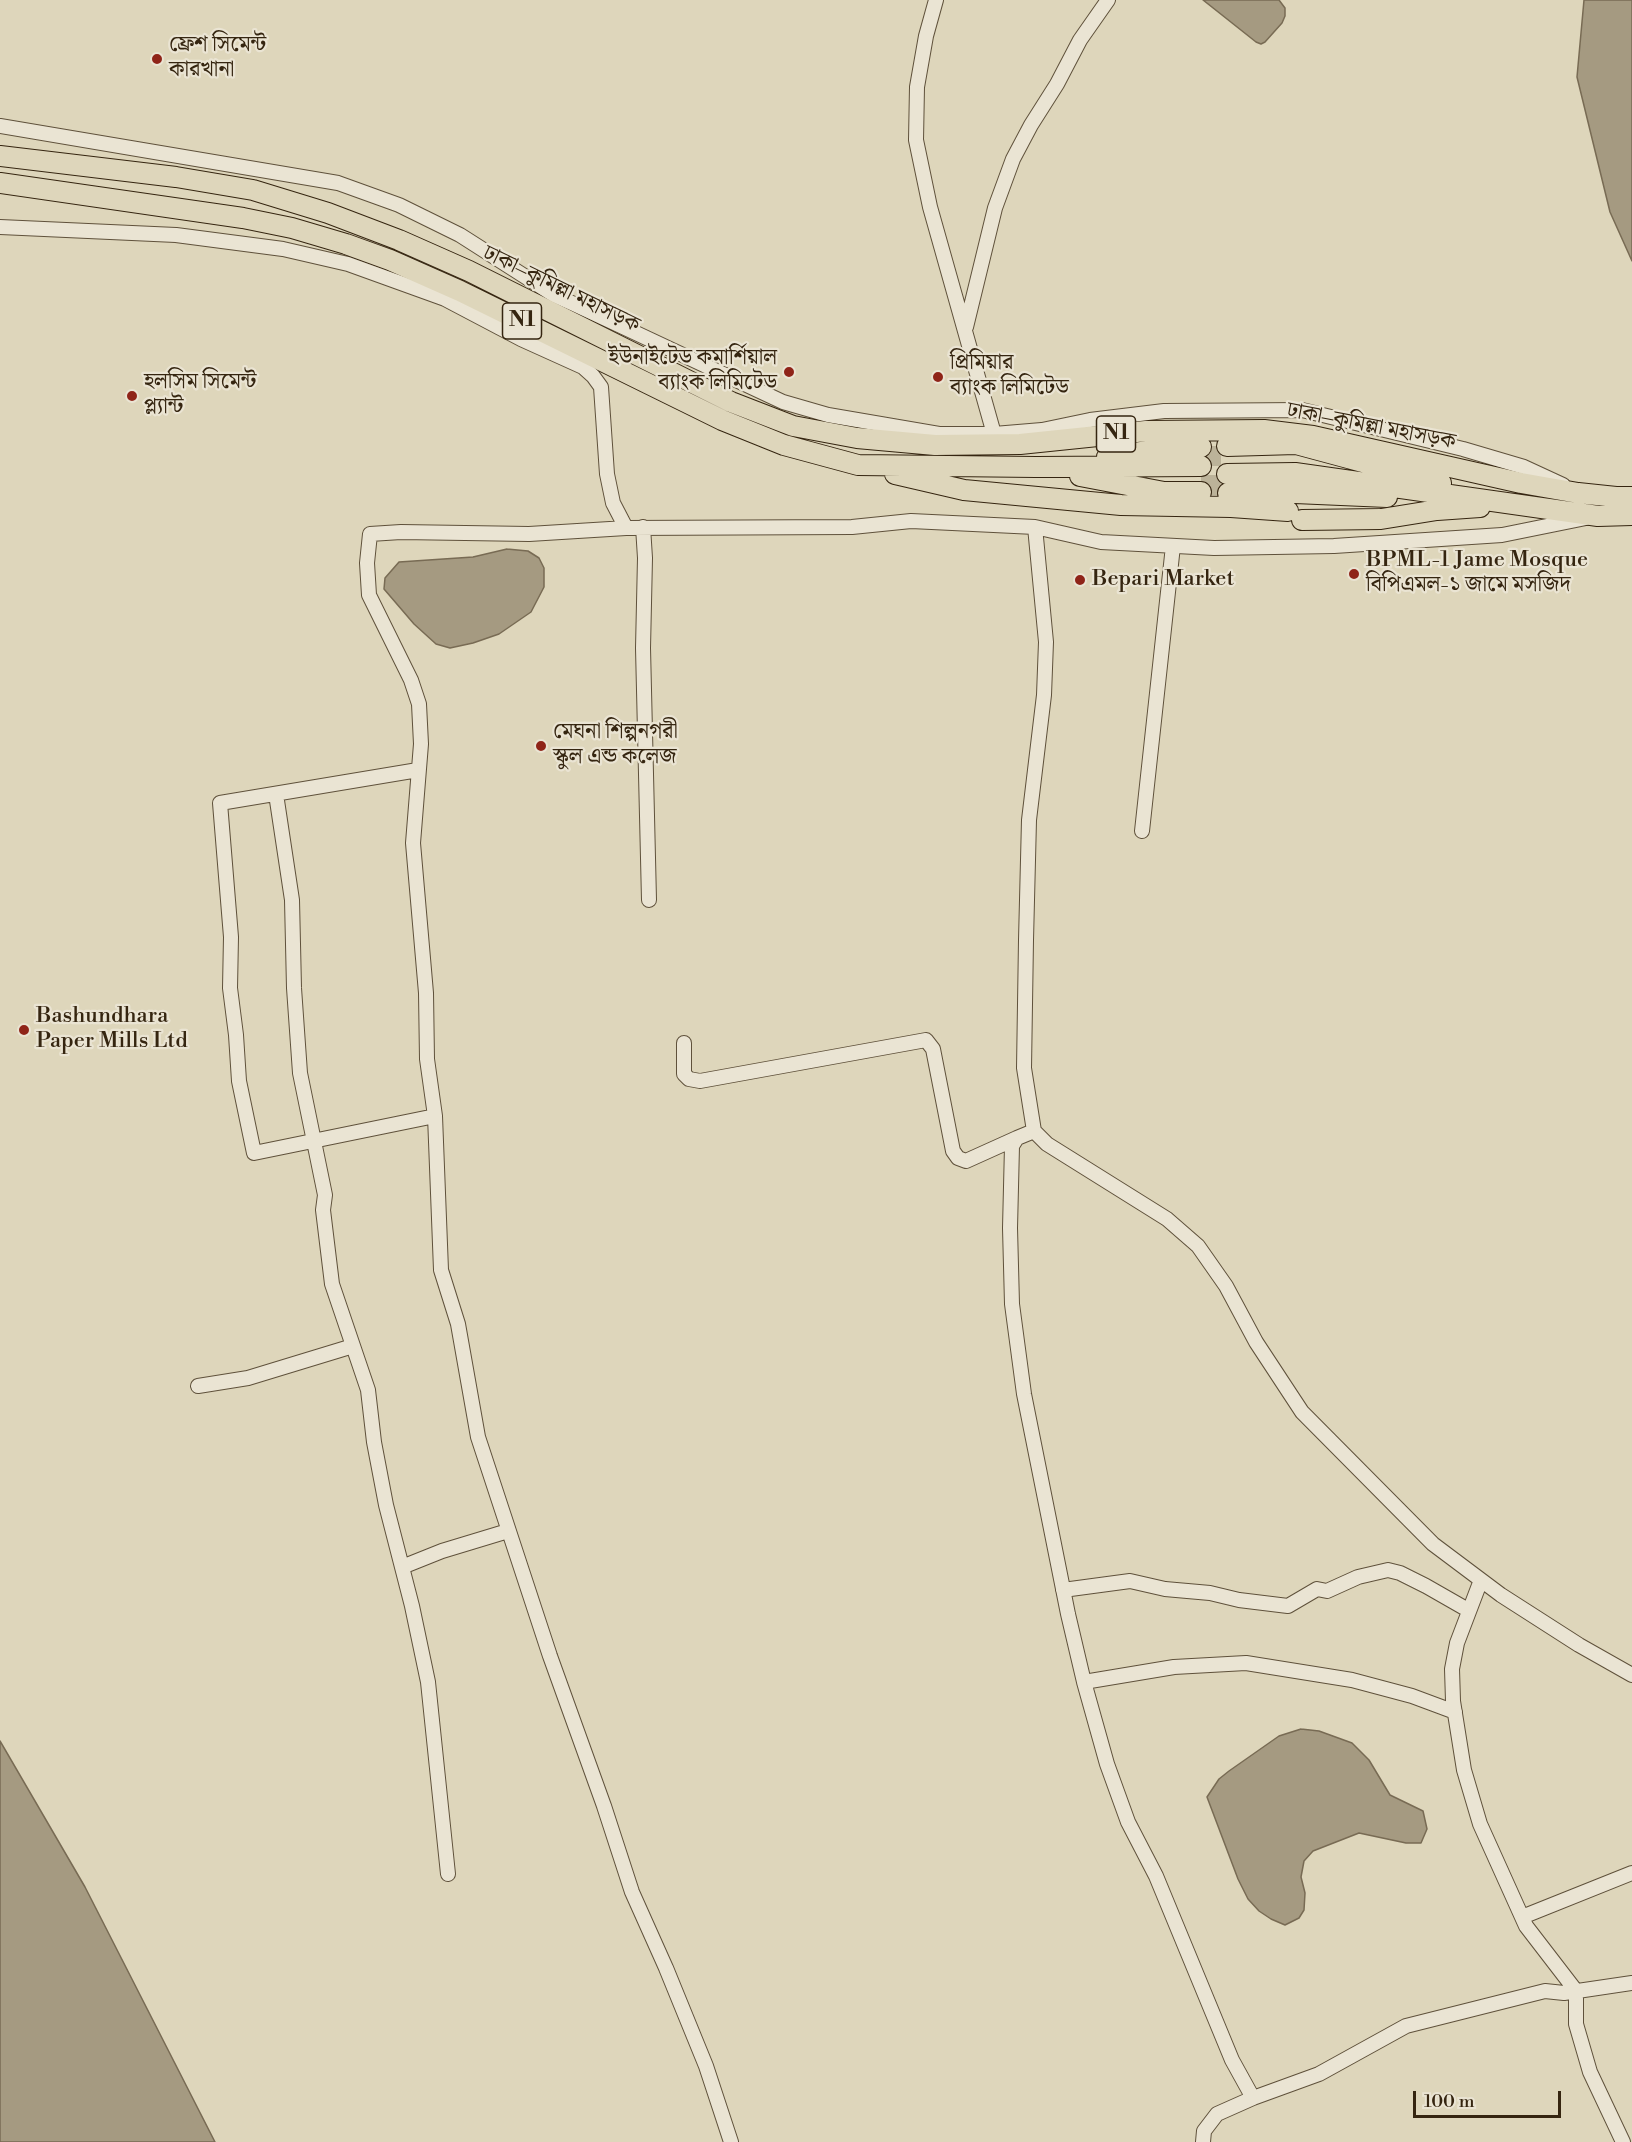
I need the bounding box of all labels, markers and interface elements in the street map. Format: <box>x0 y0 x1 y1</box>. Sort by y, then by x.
place label: ফ্রেশ সিমেন্ট কারখানা <box>169 33 266 84</box>
marker: ফ্রেশ সিমেন্ট কারখানা <box>150 52 164 66</box>
street label: ঢাকা–কুমিল্লা মহাসড়ক <box>478 241 644 339</box>
road number: N1 <box>502 303 542 339</box>
place label: ইউনাইটেড কমার্শিয়াল ব্যাংক লিমিটেড <box>609 346 777 398</box>
place label: প্রিমিয়ার ব্যাংক লিমিটেড <box>950 351 1069 402</box>
marker: ইউনাইটেড কমার্শিয়াল ব্যাংক লিমিটেড <box>782 365 796 379</box>
place label: হলসিম সিমেন্ট প্ল্যান্ট <box>144 370 257 422</box>
marker: প্রিমিয়ার ব্যাংক লিমিটেড <box>931 370 945 384</box>
marker: হলসিম সিমেন্ট প্ল্যান্ট <box>125 389 139 403</box>
street label: ঢাকা–কুমিল্লা মহাসড়ক <box>1284 398 1458 456</box>
road number: N1 <box>1096 416 1136 452</box>
place label: BPML-1 Jame Mosque বিপিএমল-১ জামে মসজিদ <box>1366 548 1588 600</box>
place label: Bepari Market <box>1092 567 1234 593</box>
marker: BPML-1 Jame Mosque বিপিএমল-১ জামে মসজিদ <box>1347 567 1361 581</box>
marker: Bepari Market <box>1073 573 1087 587</box>
place label: মেঘনা শিল্পনগরী স্কুল এন্ড কলেজ <box>553 720 678 772</box>
marker: মেঘনা শিল্পনগরী স্কুল এন্ড কলেজ <box>534 739 548 753</box>
place label: Bashundhara Paper Mills Ltd <box>36 1004 188 1056</box>
marker: Bashundhara Paper Mills Ltd <box>17 1023 31 1037</box>
scale bar <box>1416 2079 1564 2117</box>
text: 100 m <box>1424 2090 1475 2113</box>

